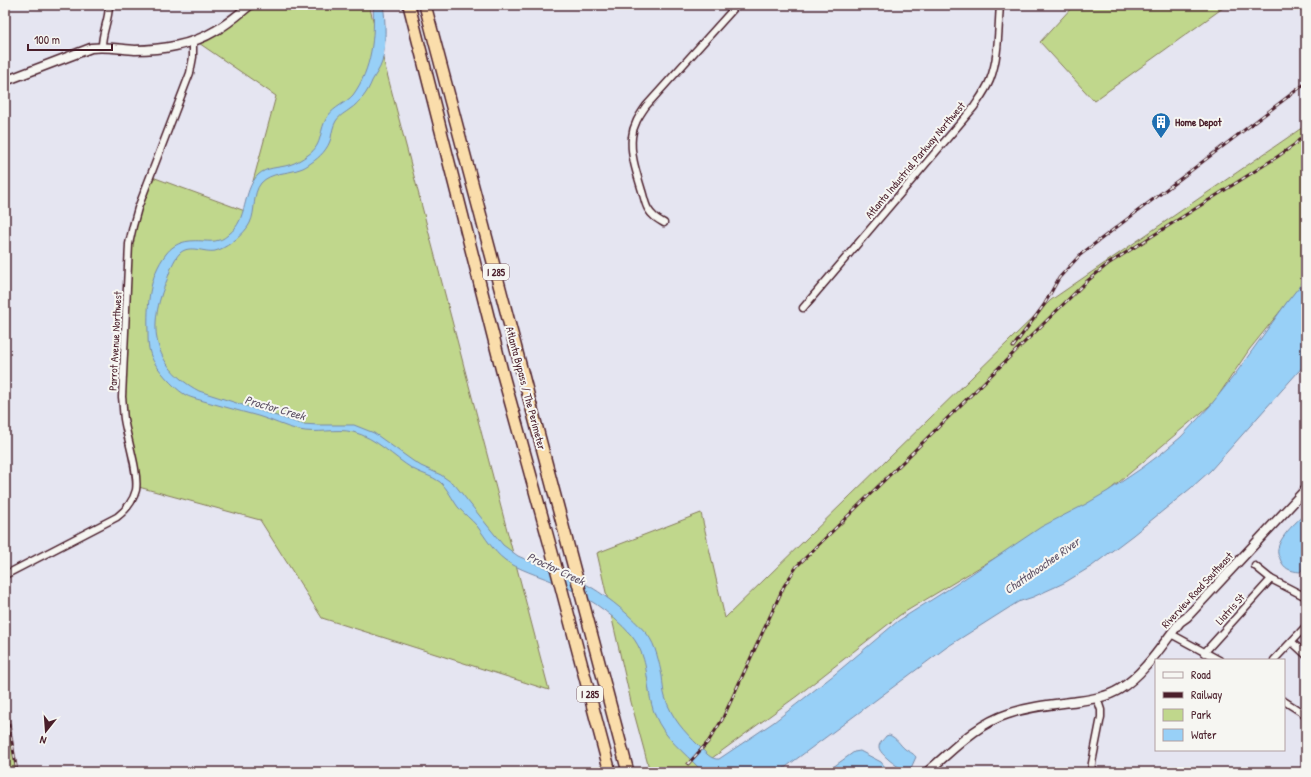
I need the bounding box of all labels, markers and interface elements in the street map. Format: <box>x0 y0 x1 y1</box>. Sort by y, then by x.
scale bar <box>28 26 112 52</box>
text: 100 m <box>34 31 60 48</box>
street label: Atlanta Industrial Parkway Northwest <box>862 99 968 221</box>
building icon: Home Depot <box>1150 111 1172 139</box>
place label: Home Depot <box>1175 115 1223 130</box>
road number: I 285 <box>483 264 509 280</box>
street label: Parrot Avenue Northwest <box>105 291 125 391</box>
street label: Atlanta Bypass / The Perimeter <box>503 325 549 452</box>
water label: Proctor Creek <box>243 391 308 425</box>
water label: Chattahoochee River <box>1001 533 1084 598</box>
water label: Proctor Creek <box>525 548 589 590</box>
street label: Riverview Road Southeast <box>1158 549 1236 631</box>
street label: Liatris St <box>1212 590 1248 627</box>
legend <box>1155 659 1285 751</box>
text: Road <box>1191 666 1211 683</box>
road number: I 285 <box>577 686 603 702</box>
text: Railway <box>1191 686 1222 703</box>
text: Park <box>1191 706 1211 723</box>
north arrow <box>26 711 66 751</box>
text: Water <box>1191 726 1217 743</box>
text: N <box>38 733 48 748</box>

